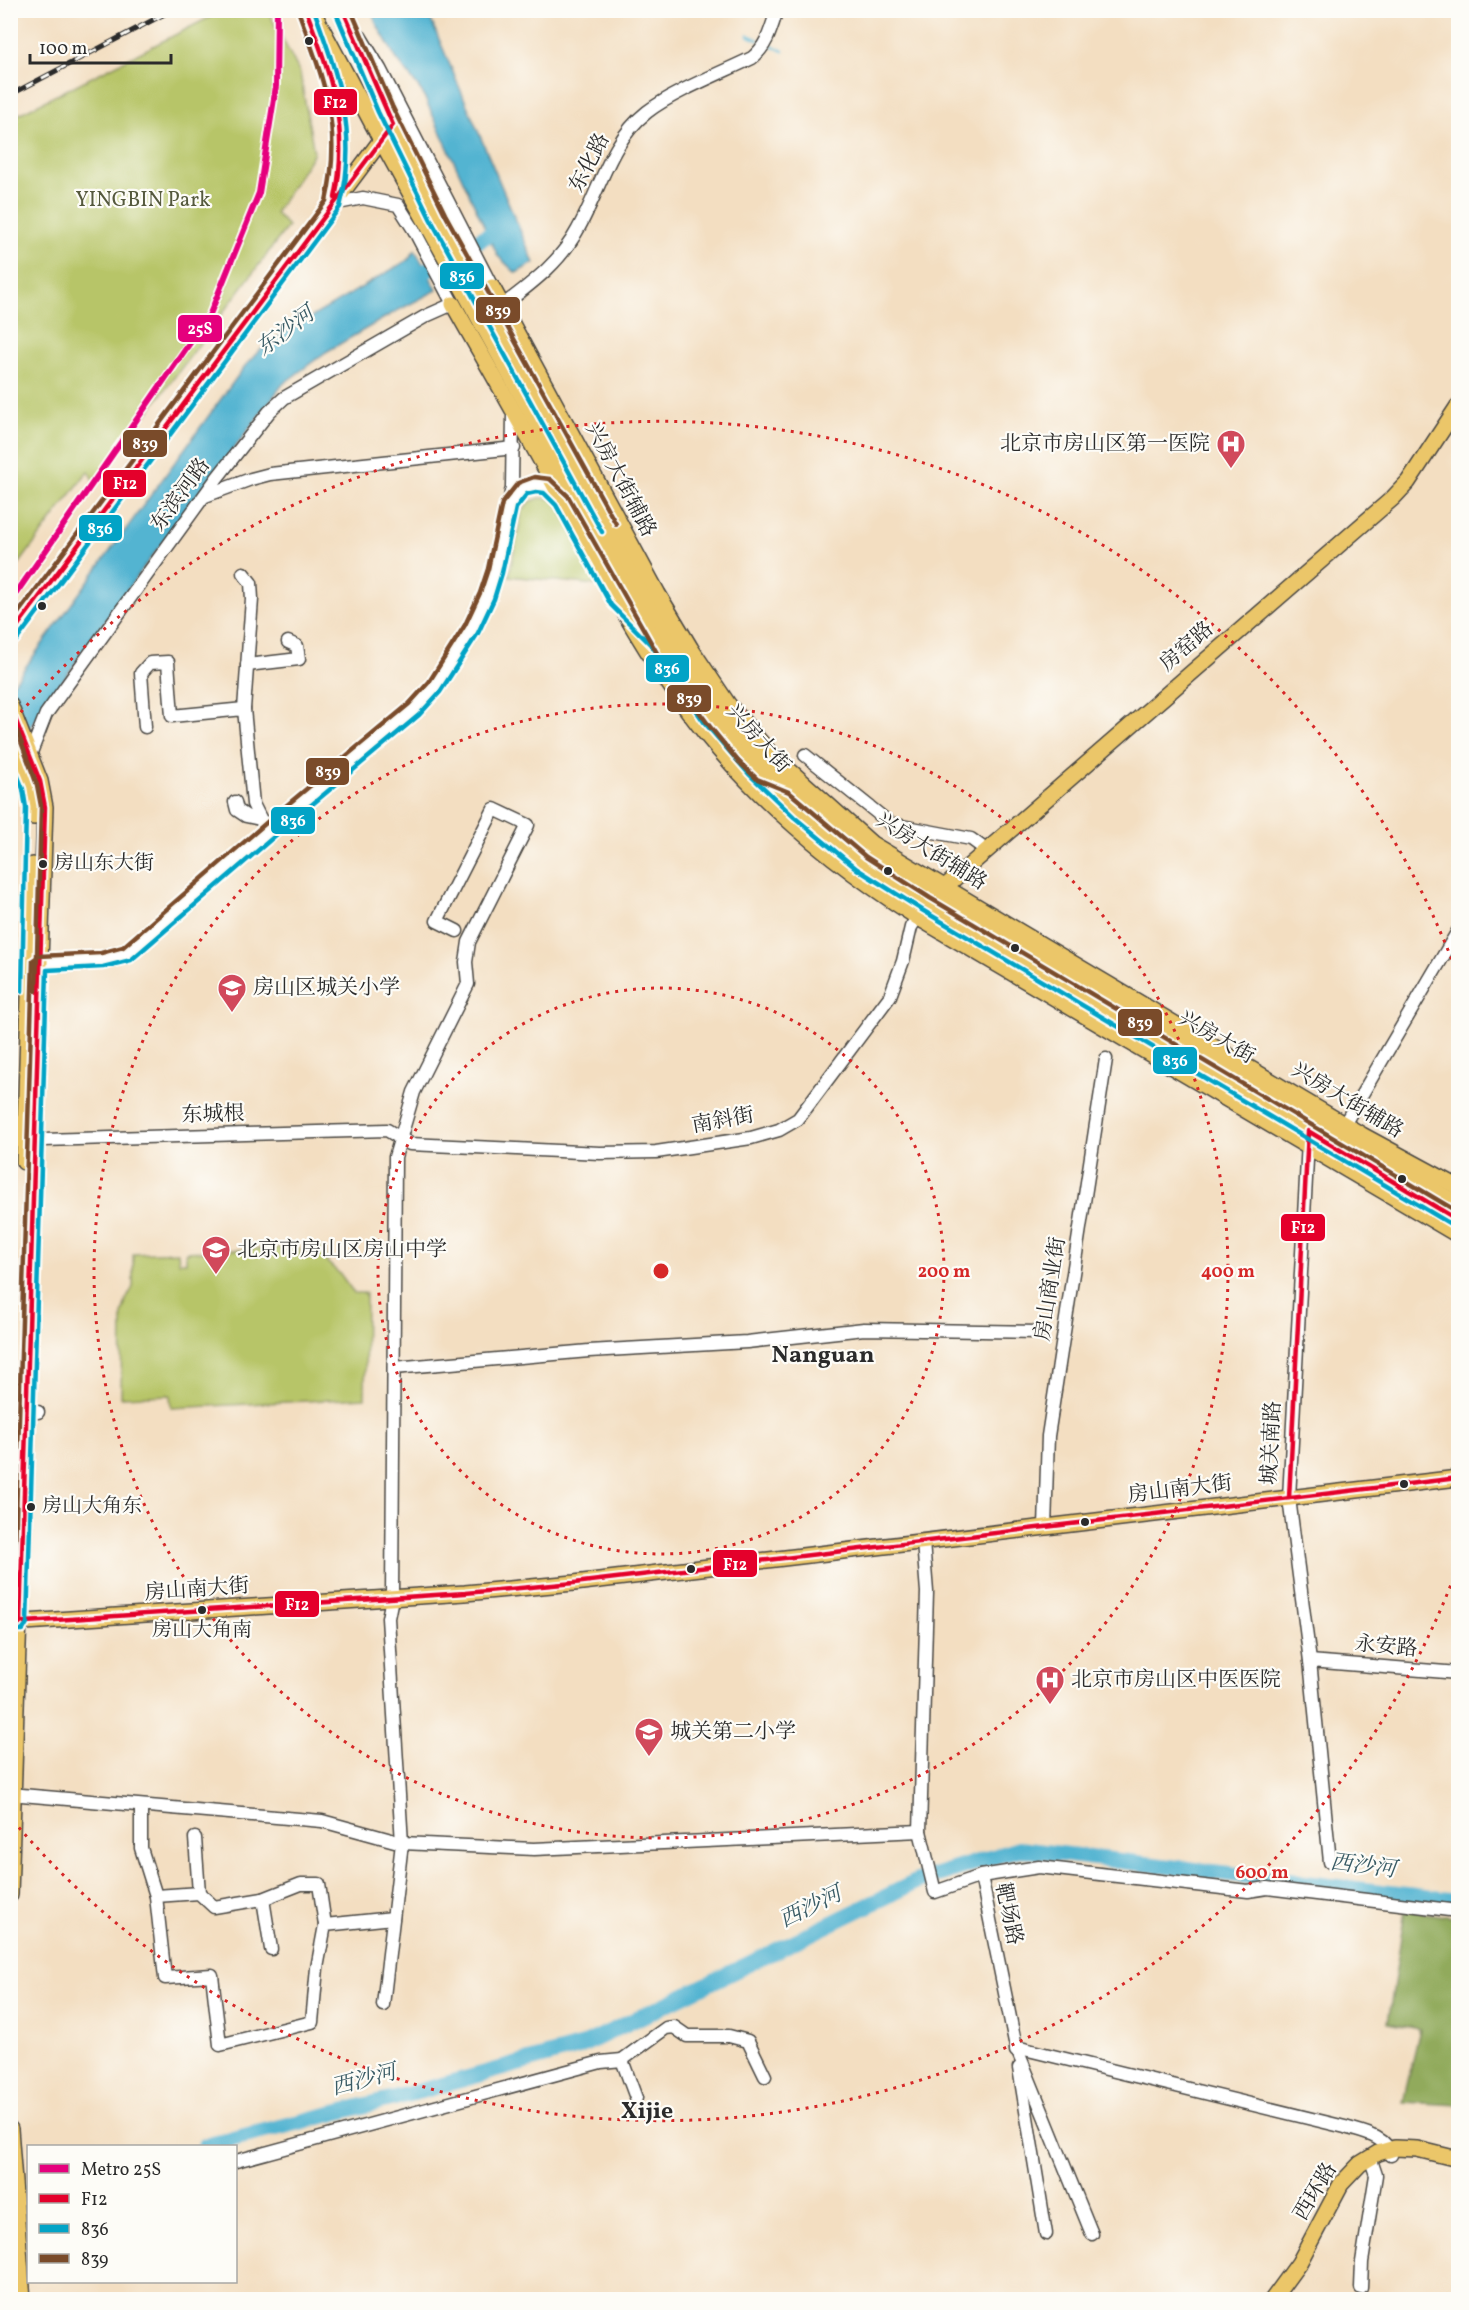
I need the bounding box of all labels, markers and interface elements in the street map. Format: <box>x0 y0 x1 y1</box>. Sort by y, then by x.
scale bar <box>30 27 171 65</box>
unlabelled marker <box>303 35 315 47</box>
text: 100 m <box>39 37 88 62</box>
line badge: F12 <box>313 88 358 116</box>
text: F12 <box>323 93 347 115</box>
street label: 东化路 <box>563 128 617 198</box>
park label: YINGBIN Park <box>76 186 211 215</box>
line badge: 836 <box>439 262 485 290</box>
text: 836 <box>449 267 475 289</box>
line badge: 839 <box>475 296 521 324</box>
water label: 东沙河 <box>250 297 325 364</box>
text: 839 <box>485 301 511 323</box>
line badge: 25S <box>177 314 223 343</box>
text: 25S <box>188 319 213 341</box>
street label: 兴房大街辅路 <box>578 418 662 542</box>
hospital icon: 北京市房山区第一医院 <box>1215 428 1247 470</box>
line badge: 839 <box>122 429 168 458</box>
place label: 北京市房山区第一医院 <box>1000 430 1210 459</box>
text: 839 <box>132 434 158 456</box>
street label: 东滨河路 <box>145 452 217 538</box>
line badge: F12 <box>102 469 147 498</box>
text: F12 <box>113 474 137 496</box>
line badge: 836 <box>78 514 123 542</box>
text: 836 <box>87 519 113 541</box>
unlabelled marker <box>36 600 48 612</box>
street label: 房窑路 <box>1154 615 1220 679</box>
line badge: 836 <box>645 654 690 683</box>
text: 836 <box>654 659 680 681</box>
line badge: 839 <box>666 684 712 713</box>
text: 839 <box>676 689 702 711</box>
street label: 兴房大街 <box>719 698 797 780</box>
line badge: 839 <box>305 757 350 786</box>
text: 839 <box>315 762 341 784</box>
line badge: 836 <box>270 806 316 835</box>
street label: 兴房大街辅路 <box>870 806 992 898</box>
text: 836 <box>280 811 306 833</box>
place label: 房山东大街 <box>54 850 154 878</box>
marker: 房山东大街 <box>37 858 49 870</box>
unlabelled marker <box>882 865 894 877</box>
unlabelled marker <box>1009 942 1021 954</box>
school or university icon: 房山区城关小学 <box>216 972 248 1014</box>
place label: 房山区城关小学 <box>253 974 400 1003</box>
street label: 兴房大街 <box>1172 1004 1260 1072</box>
line badge: 839 <box>1117 1008 1163 1037</box>
text: 839 <box>1127 1013 1153 1035</box>
line badge: 836 <box>1152 1046 1198 1075</box>
text: 836 <box>1162 1051 1188 1073</box>
street label: 兴房大街辅路 <box>1286 1056 1408 1146</box>
street label: 东城根 <box>181 1099 245 1131</box>
street label: 南斜街 <box>689 1101 757 1141</box>
unlabelled marker <box>1396 1173 1408 1185</box>
line badge: F12 <box>1280 1213 1326 1242</box>
text: F12 <box>1291 1218 1315 1240</box>
school or university icon: 北京市房山区房山中学 <box>200 1234 232 1276</box>
street label: 房山商业街 <box>1028 1235 1074 1343</box>
place label: 北京市房山区房山中学 <box>237 1236 447 1265</box>
text: 200 m <box>918 1260 970 1285</box>
text: 400 m <box>1201 1260 1255 1285</box>
centre of rings <box>651 1261 671 1281</box>
district label: Nanguan <box>771 1339 875 1373</box>
street label: 城关南路 <box>1255 1400 1289 1486</box>
street label: 房山南大街 <box>1126 1469 1234 1511</box>
unlabelled marker <box>1398 1478 1410 1490</box>
place label: 房山大角东 <box>42 1493 142 1521</box>
marker: 房山大角东 <box>25 1501 37 1513</box>
unlabelled marker <box>1079 1516 1091 1528</box>
line badge: F12 <box>712 1549 758 1578</box>
text: F12 <box>723 1555 747 1577</box>
unlabelled marker <box>685 1563 697 1575</box>
street label: 房山南大街 <box>144 1572 250 1608</box>
line badge: F12 <box>274 1590 320 1618</box>
text: F12 <box>285 1595 309 1617</box>
marker: 房山大角南 <box>196 1604 208 1616</box>
place label: 房山大角南 <box>152 1617 252 1645</box>
street label: 永安路 <box>1353 1630 1419 1664</box>
hospital icon: 北京市房山区中医医院 <box>1034 1664 1066 1706</box>
place label: 北京市房山区中医医院 <box>1071 1666 1281 1695</box>
school or university icon: 城关第二小学 <box>633 1716 665 1758</box>
place label: 城关第二小学 <box>670 1718 796 1747</box>
water label: 西沙河 <box>1328 1848 1402 1887</box>
text: 600 m <box>1235 1861 1289 1886</box>
water label: 西沙河 <box>775 1878 851 1936</box>
street label: 靶场路 <box>987 1880 1029 1948</box>
water label: 西沙河 <box>328 2056 404 2105</box>
district label: Xijie <box>621 2095 673 2129</box>
legend <box>27 2145 237 2283</box>
text: Metro 25S <box>81 2158 161 2183</box>
street label: 西环路 <box>1287 2158 1345 2226</box>
text: F12 <box>81 2188 108 2213</box>
text: 836 <box>81 2218 109 2243</box>
text: 839 <box>81 2248 108 2273</box>

